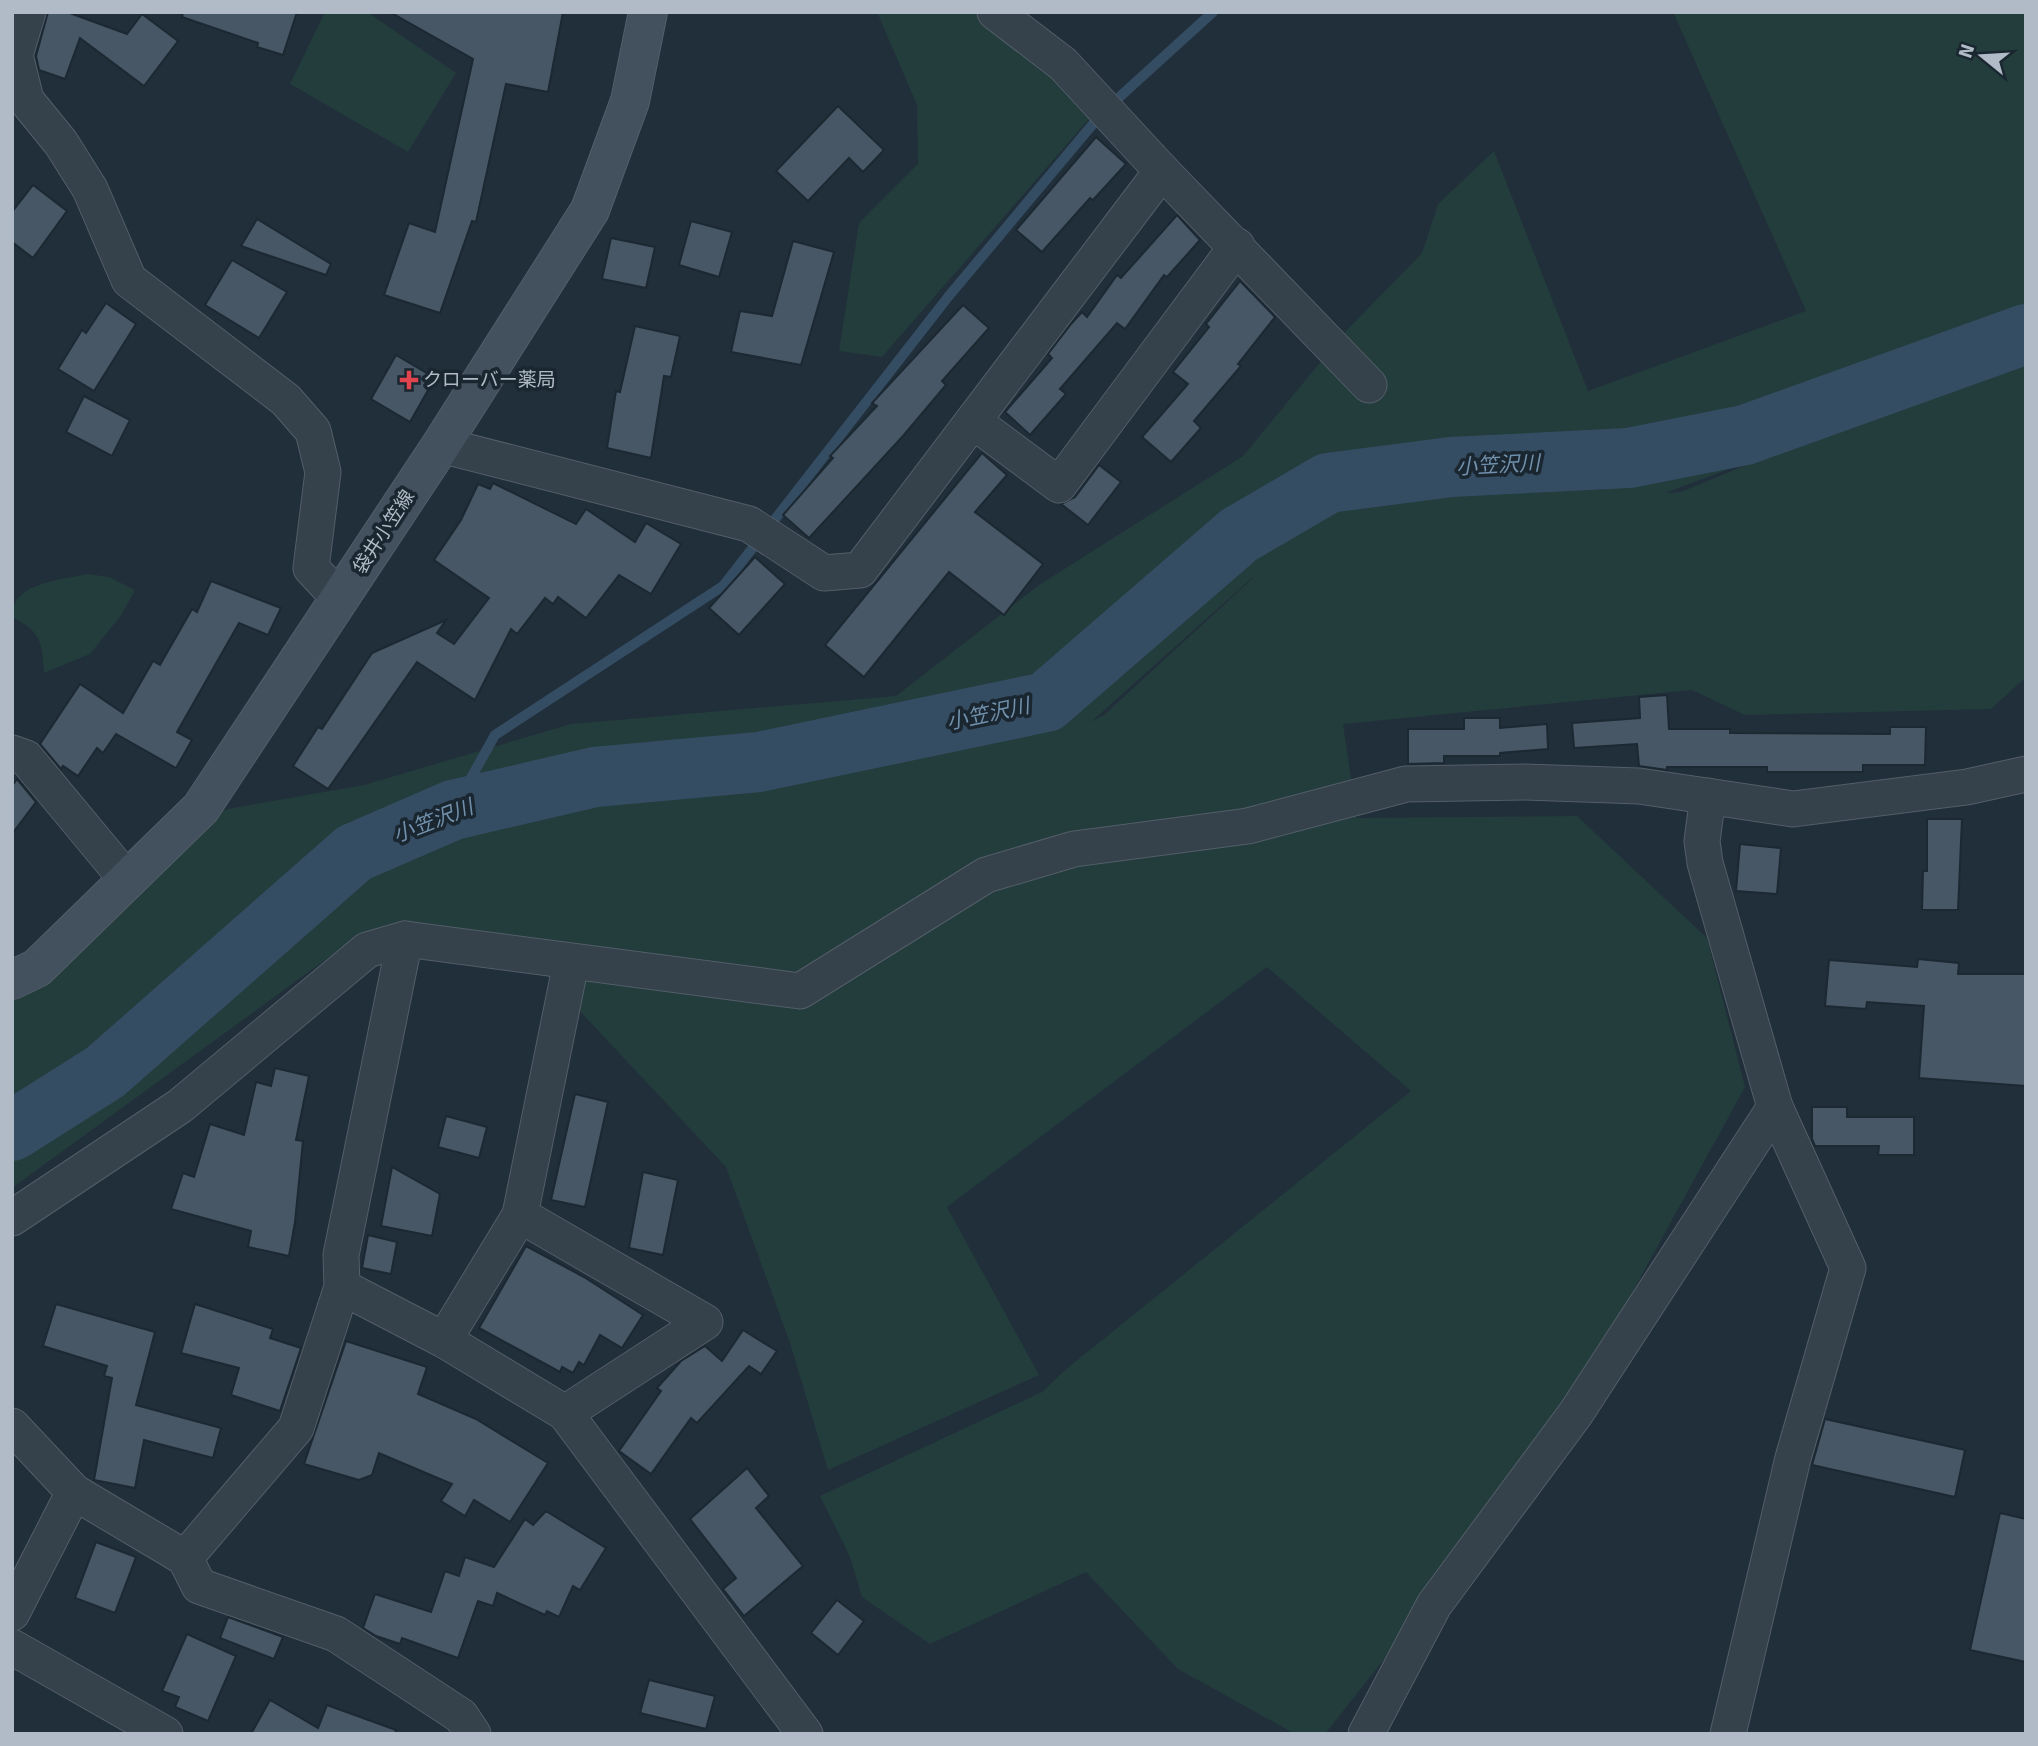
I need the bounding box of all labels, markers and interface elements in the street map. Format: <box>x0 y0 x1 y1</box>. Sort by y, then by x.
north arrow <box>1947 21 2017 91</box>
text: N <box>1953 41 1980 61</box>
place label: クローバー薬局 <box>423 368 556 392</box>
marker: クローバー薬局 <box>401 372 417 388</box>
water label: 小笠沢川 <box>1455 450 1543 480</box>
street label: 袋井小笠線 <box>348 486 420 578</box>
water label: 小笠沢川 <box>944 692 1034 735</box>
water label: 小笠沢川 <box>389 793 479 848</box>

